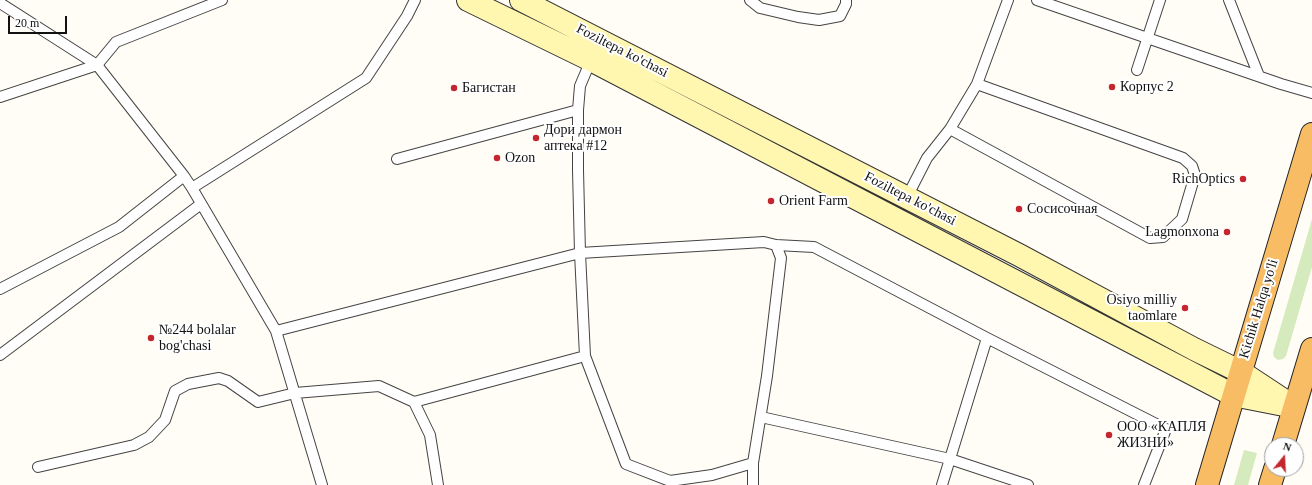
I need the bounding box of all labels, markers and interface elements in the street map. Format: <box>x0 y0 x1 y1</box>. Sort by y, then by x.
scale bar <box>10 8 69 34</box>
text: 20 m <box>15 16 39 30</box>
street label: Foziltepa ko'chasi <box>573 21 671 81</box>
place label: Корпус 2 <box>1120 79 1174 95</box>
place label: Багистан <box>462 80 516 96</box>
marker: Корпус 2 <box>1107 82 1117 92</box>
marker: Багистан <box>449 83 459 93</box>
place label: Дори дармон аптека #12 <box>544 122 622 154</box>
marker: Дори дармон аптека #12 <box>531 133 541 143</box>
place label: Ozon <box>505 150 535 166</box>
marker: Ozon <box>492 153 502 163</box>
street label: Foziltepa ko'chasi <box>861 169 959 229</box>
place label: RichOptics <box>1172 171 1235 187</box>
marker: RichOptics <box>1238 174 1248 184</box>
place label: Orient Farm <box>779 193 848 209</box>
marker: Orient Farm <box>766 196 776 206</box>
place label: Сосисочная <box>1027 201 1097 217</box>
marker: Сосисочная <box>1014 204 1024 214</box>
place label: Lagmonxona <box>1145 224 1219 240</box>
marker: Lagmonxona <box>1222 227 1232 237</box>
street label: Kichik Halqa yo'li <box>1236 257 1282 361</box>
place label: Osiyo milliy taomlare <box>1107 292 1177 324</box>
marker: Osiyo milliy taomlare <box>1180 303 1190 313</box>
place label: №244 bolalar bog'chasi <box>159 322 236 354</box>
marker: №244 bolalar bog'chasi <box>146 333 156 343</box>
place label: ООО «КАПЛЯ ЖИЗНИ» <box>1117 419 1206 452</box>
marker: ООО «КАПЛЯ ЖИЗНИ» <box>1104 430 1114 440</box>
north arrow <box>1264 437 1304 477</box>
text: N <box>1282 440 1293 453</box>

